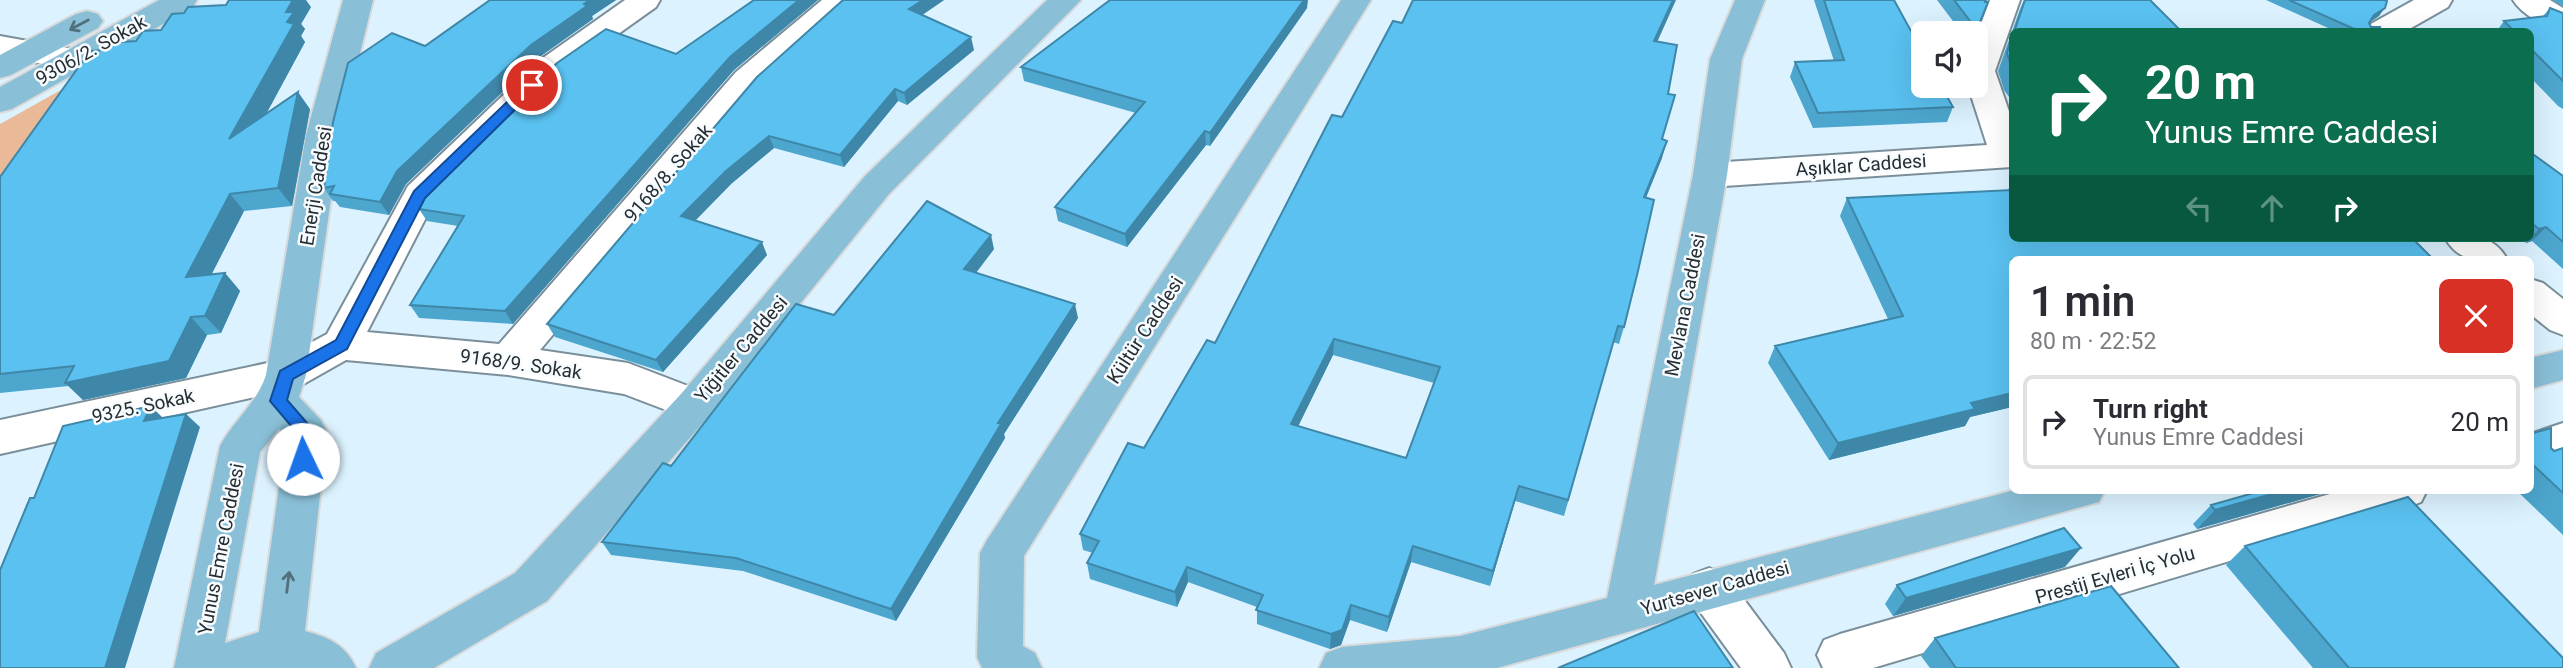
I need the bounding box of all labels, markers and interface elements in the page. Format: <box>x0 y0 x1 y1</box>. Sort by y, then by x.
street label: 9306/2. Sokak <box>32 10 151 90</box>
one-way arrow <box>70 18 90 32</box>
map controls <box>1911 21 1988 98</box>
button: sound <box>1911 21 1988 98</box>
text: 20 m <box>2145 54 2256 111</box>
pin <box>502 55 562 115</box>
icon: right <box>2030 56 2121 147</box>
icon: arrive <box>513 66 551 104</box>
text: Yunus Emre Caddesi <box>2145 113 2438 151</box>
street label: 9168/8. Sokak <box>619 119 717 227</box>
street label: Enerji Caddesi <box>295 125 337 247</box>
street label: Aşıklar Caddesi <box>1795 149 1927 181</box>
icon: left <box>2180 189 2218 227</box>
icon: ahead <box>2253 189 2291 227</box>
icon: right <box>2326 189 2364 227</box>
street label: Mevlana Caddesi <box>1660 232 1710 378</box>
street label: Kültür Caddesi <box>1102 272 1188 388</box>
text: 1 min <box>2030 277 2135 326</box>
button: close <box>2439 279 2513 353</box>
street label: Yiğitler Caddesi <box>690 291 792 407</box>
text: 80 m · 22:52 <box>2030 328 2156 355</box>
street label: 9168/9. Sokak <box>459 344 584 384</box>
street label: 9325. Sokak <box>90 384 197 428</box>
text: Turn right <box>2093 394 2208 424</box>
icon: right <box>2034 403 2072 441</box>
text: 20 m <box>2451 407 2509 437</box>
position arrow <box>266 422 340 496</box>
text: Yunus Emre Caddesi <box>2093 424 2304 451</box>
street label: Yunus Emre Caddesi <box>193 461 249 637</box>
street label: Prestij Evleri İç Yolu <box>2033 541 2197 609</box>
street label: Yurtsever Caddesi <box>1638 556 1792 620</box>
one-way arrow <box>282 571 295 593</box>

